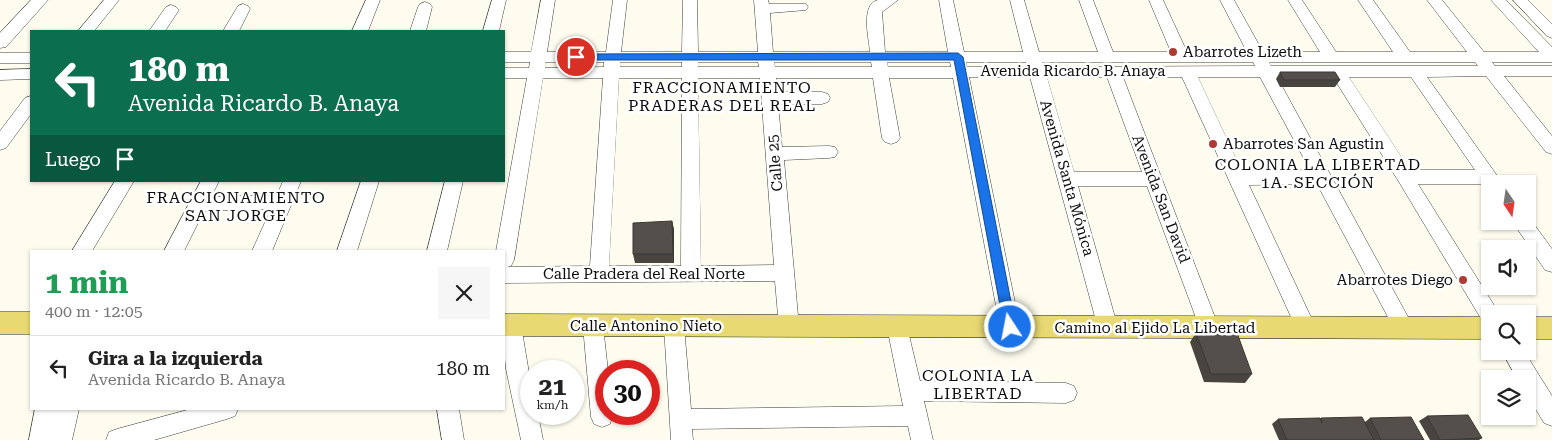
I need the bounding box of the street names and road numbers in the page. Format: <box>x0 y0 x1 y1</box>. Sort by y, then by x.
street label: Avenida Ricardo B. Anaya <box>981 62 1165 80</box>
street label: Avenida Santa Mónica <box>1036 98 1098 258</box>
street label: Avenida San David <box>1128 132 1194 266</box>
street label: Calle 25 <box>764 134 786 192</box>
street label: Calle Pradera del Real Norte <box>543 265 745 283</box>
street label: Calle Antonino Nieto <box>570 317 722 335</box>
street label: Camino al Ejido La Libertad <box>1055 319 1256 337</box>

